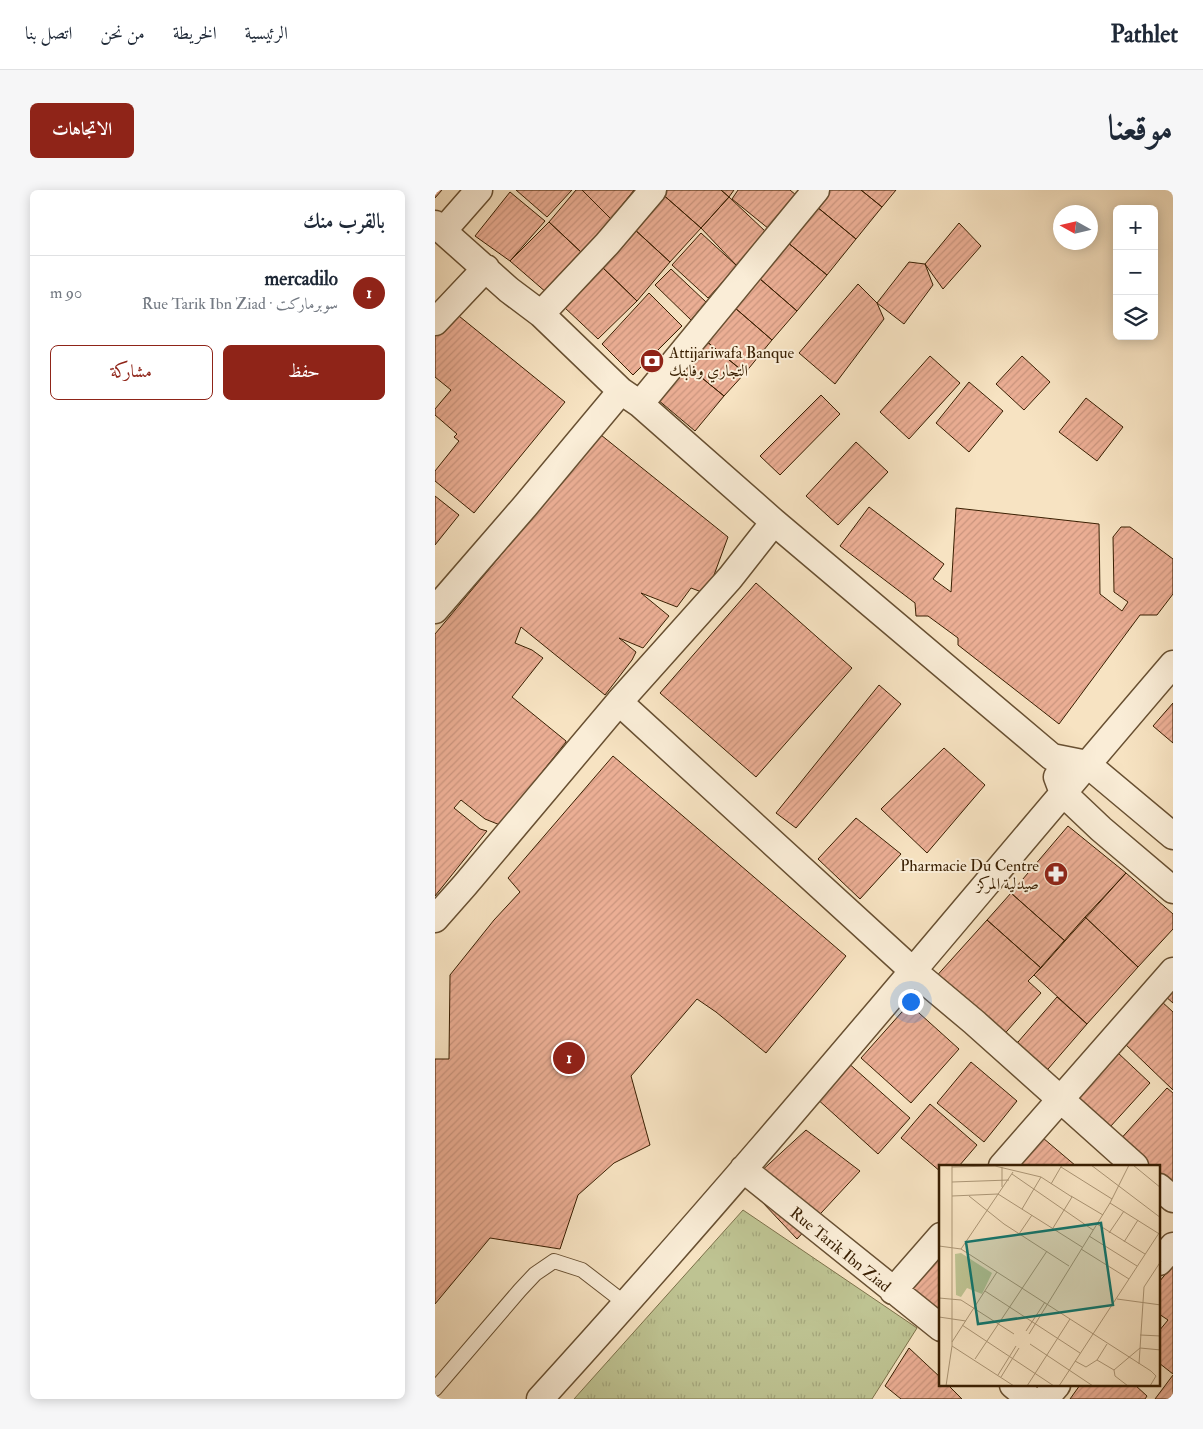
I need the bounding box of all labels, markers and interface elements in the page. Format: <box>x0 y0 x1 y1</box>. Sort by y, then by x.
text: Pathlet <box>1110 19 1178 50</box>
text: اتصل بنا <box>25 22 72 45</box>
text: من نحن <box>100 22 145 45</box>
text: الخريطة <box>173 22 217 45</box>
text: الرئيسية <box>245 22 288 45</box>
button: الاتجاهات <box>30 103 134 158</box>
text: موقعنا <box>1108 106 1173 150</box>
north arrow <box>1053 205 1098 250</box>
map controls <box>1113 205 1158 340</box>
button: + <box>1113 205 1158 250</box>
text: بالقرب منك <box>303 208 385 235</box>
button: − <box>1113 250 1158 295</box>
text: mercadilo <box>265 267 338 291</box>
text: 90 m <box>50 283 82 303</box>
text: 1 <box>366 283 372 303</box>
text: سوبرماركت · Rue Tarik Ibn Ziad <box>142 294 338 314</box>
button: layers <box>1113 295 1158 340</box>
place label: Attijariwafa Banque التجاري وفابنك <box>668 343 795 383</box>
button: مشاركة <box>50 345 213 400</box>
button: حفظ <box>223 345 385 400</box>
bank icon: Attijariwafa Banque التجاري وفابنك <box>639 348 665 374</box>
place label: Pharmacie Du Centre صيدلية المركز <box>900 856 1039 894</box>
pharmacy icon: Pharmacie Du Centre صيدلية المركز <box>1043 861 1069 887</box>
your location <box>898 989 924 1015</box>
pin: 1 <box>553 1039 585 1077</box>
inset map <box>939 1165 1161 1386</box>
street label: Rue Tarik Ibn Ziad <box>786 1203 895 1297</box>

